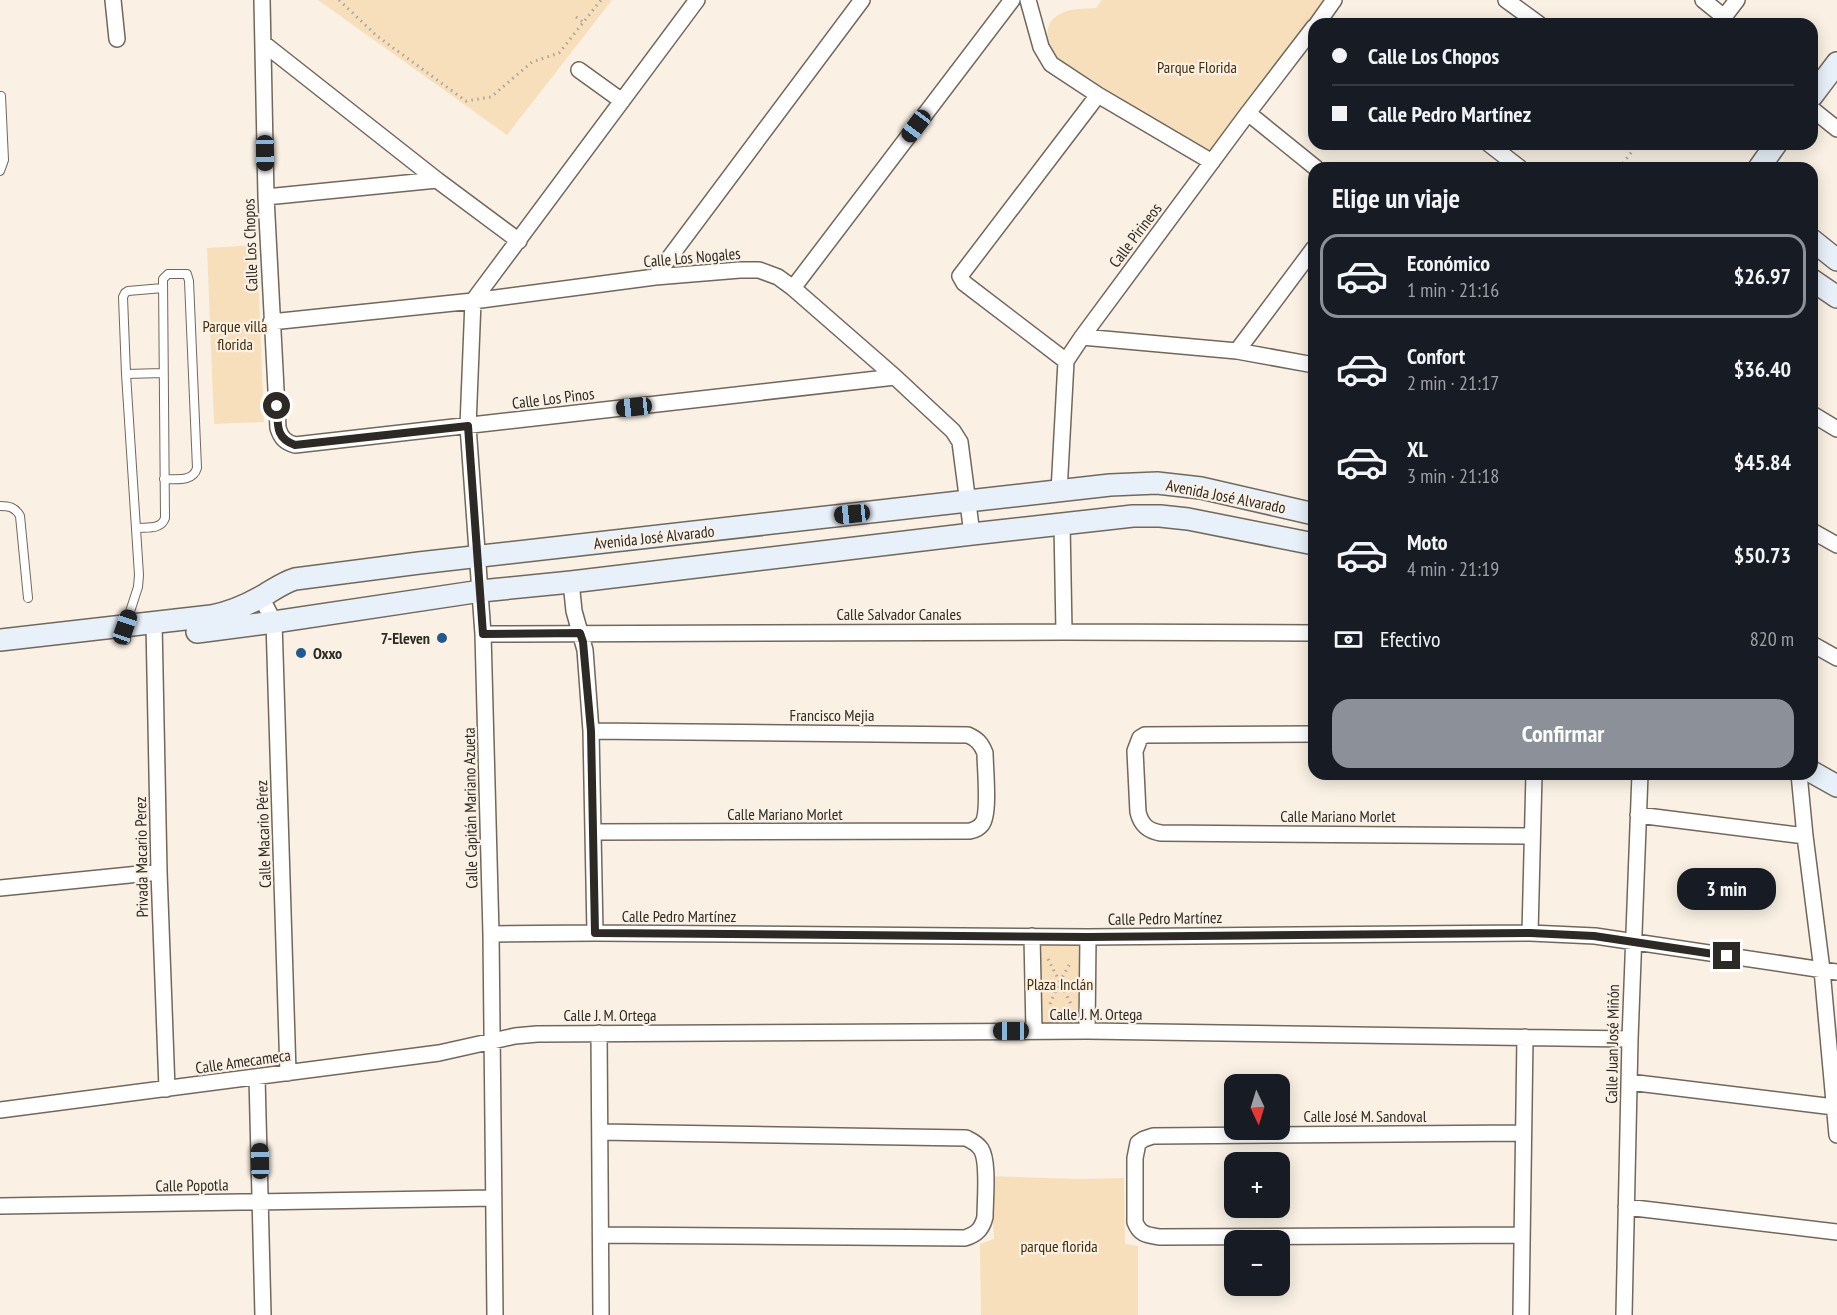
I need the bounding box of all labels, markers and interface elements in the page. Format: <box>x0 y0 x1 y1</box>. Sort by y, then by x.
text: Calle Los Chopos <box>1368 42 1499 70</box>
park label: Parque Florida <box>1157 57 1237 77</box>
text: Calle Pedro Martínez <box>1368 100 1531 128</box>
car <box>898 106 934 146</box>
car <box>256 135 274 171</box>
text: Elige un viaje <box>1332 181 1460 215</box>
street label: Calle Los Chopos <box>238 198 262 292</box>
street label: Calle Pirineos <box>1104 199 1166 271</box>
street label: Calle Los Nogales <box>643 243 741 271</box>
icon: car <box>1335 249 1389 303</box>
text: Económico <box>1407 249 1490 277</box>
text: $26.97 <box>1734 262 1791 290</box>
text: 1 min · 21:16 <box>1407 277 1499 303</box>
park label: Parque villa florida <box>203 316 267 354</box>
icon: car <box>1335 342 1389 396</box>
text: Confort <box>1407 342 1465 370</box>
text: $36.40 <box>1734 355 1791 383</box>
text: 2 min · 21:17 <box>1407 370 1499 396</box>
street label: Calle Los Pinos <box>511 383 595 413</box>
route start <box>263 392 290 419</box>
car <box>615 396 653 418</box>
icon: car <box>1335 435 1389 489</box>
text: XL <box>1407 435 1428 463</box>
text: $45.84 <box>1734 448 1791 476</box>
text: 3 min · 21:18 <box>1407 463 1499 489</box>
street label: Avenida José Alvarado <box>1165 475 1288 517</box>
car <box>833 503 871 525</box>
street label: Avenida José Alvarado <box>593 521 715 553</box>
icon: car <box>1335 528 1389 582</box>
text: Moto <box>1407 528 1448 556</box>
text: $50.73 <box>1734 541 1791 569</box>
text: 4 min · 21:19 <box>1407 556 1499 582</box>
street label: Calle Salvador Canales <box>837 604 961 624</box>
car <box>111 607 139 647</box>
icon: cash <box>1332 623 1365 656</box>
text: Efectivo <box>1380 625 1441 653</box>
text: 820 m <box>1750 626 1794 652</box>
place label: 7-Eleven <box>381 628 430 648</box>
marker: 7-Eleven <box>435 631 449 645</box>
place label: Oxxo <box>313 643 342 663</box>
marker: Oxxo <box>294 646 308 660</box>
button: Confirmar <box>1332 699 1794 768</box>
street label: Francisco Mejia <box>790 705 874 725</box>
street label: Calle Capitán Mariano Azueta <box>459 727 481 889</box>
street label: Calle Macario Pérez <box>251 780 275 888</box>
street label: Privada Macario Perez <box>130 796 152 918</box>
street label: Calle Mariano Morlet <box>727 804 843 824</box>
street label: Calle Mariano Morlet <box>1280 806 1396 826</box>
callout: 3 min <box>1678 869 1776 911</box>
text: 3 min <box>1706 876 1747 902</box>
street label: Calle Pedro Martínez <box>622 906 736 926</box>
street label: Calle Pedro Martínez <box>1108 907 1223 929</box>
route end <box>1713 942 1740 969</box>
park label: Plaza Inclán <box>1027 974 1093 994</box>
street label: Calle Juan José Miñón <box>1601 984 1623 1104</box>
street label: Calle J. M. Ortega <box>1049 1004 1143 1024</box>
street label: Calle J. M. Ortega <box>563 1005 657 1025</box>
car <box>993 1022 1029 1040</box>
street label: Calle Amecameca <box>194 1044 292 1078</box>
north arrow <box>1224 1074 1290 1140</box>
map controls <box>1224 1074 1290 1296</box>
street label: Calle José M. Sandoval <box>1304 1106 1427 1126</box>
car <box>251 1143 269 1179</box>
button: + <box>1224 1152 1290 1218</box>
street label: Calle Popotla <box>155 1174 229 1196</box>
button: − <box>1224 1230 1290 1296</box>
park label: parque florida <box>1020 1236 1098 1256</box>

